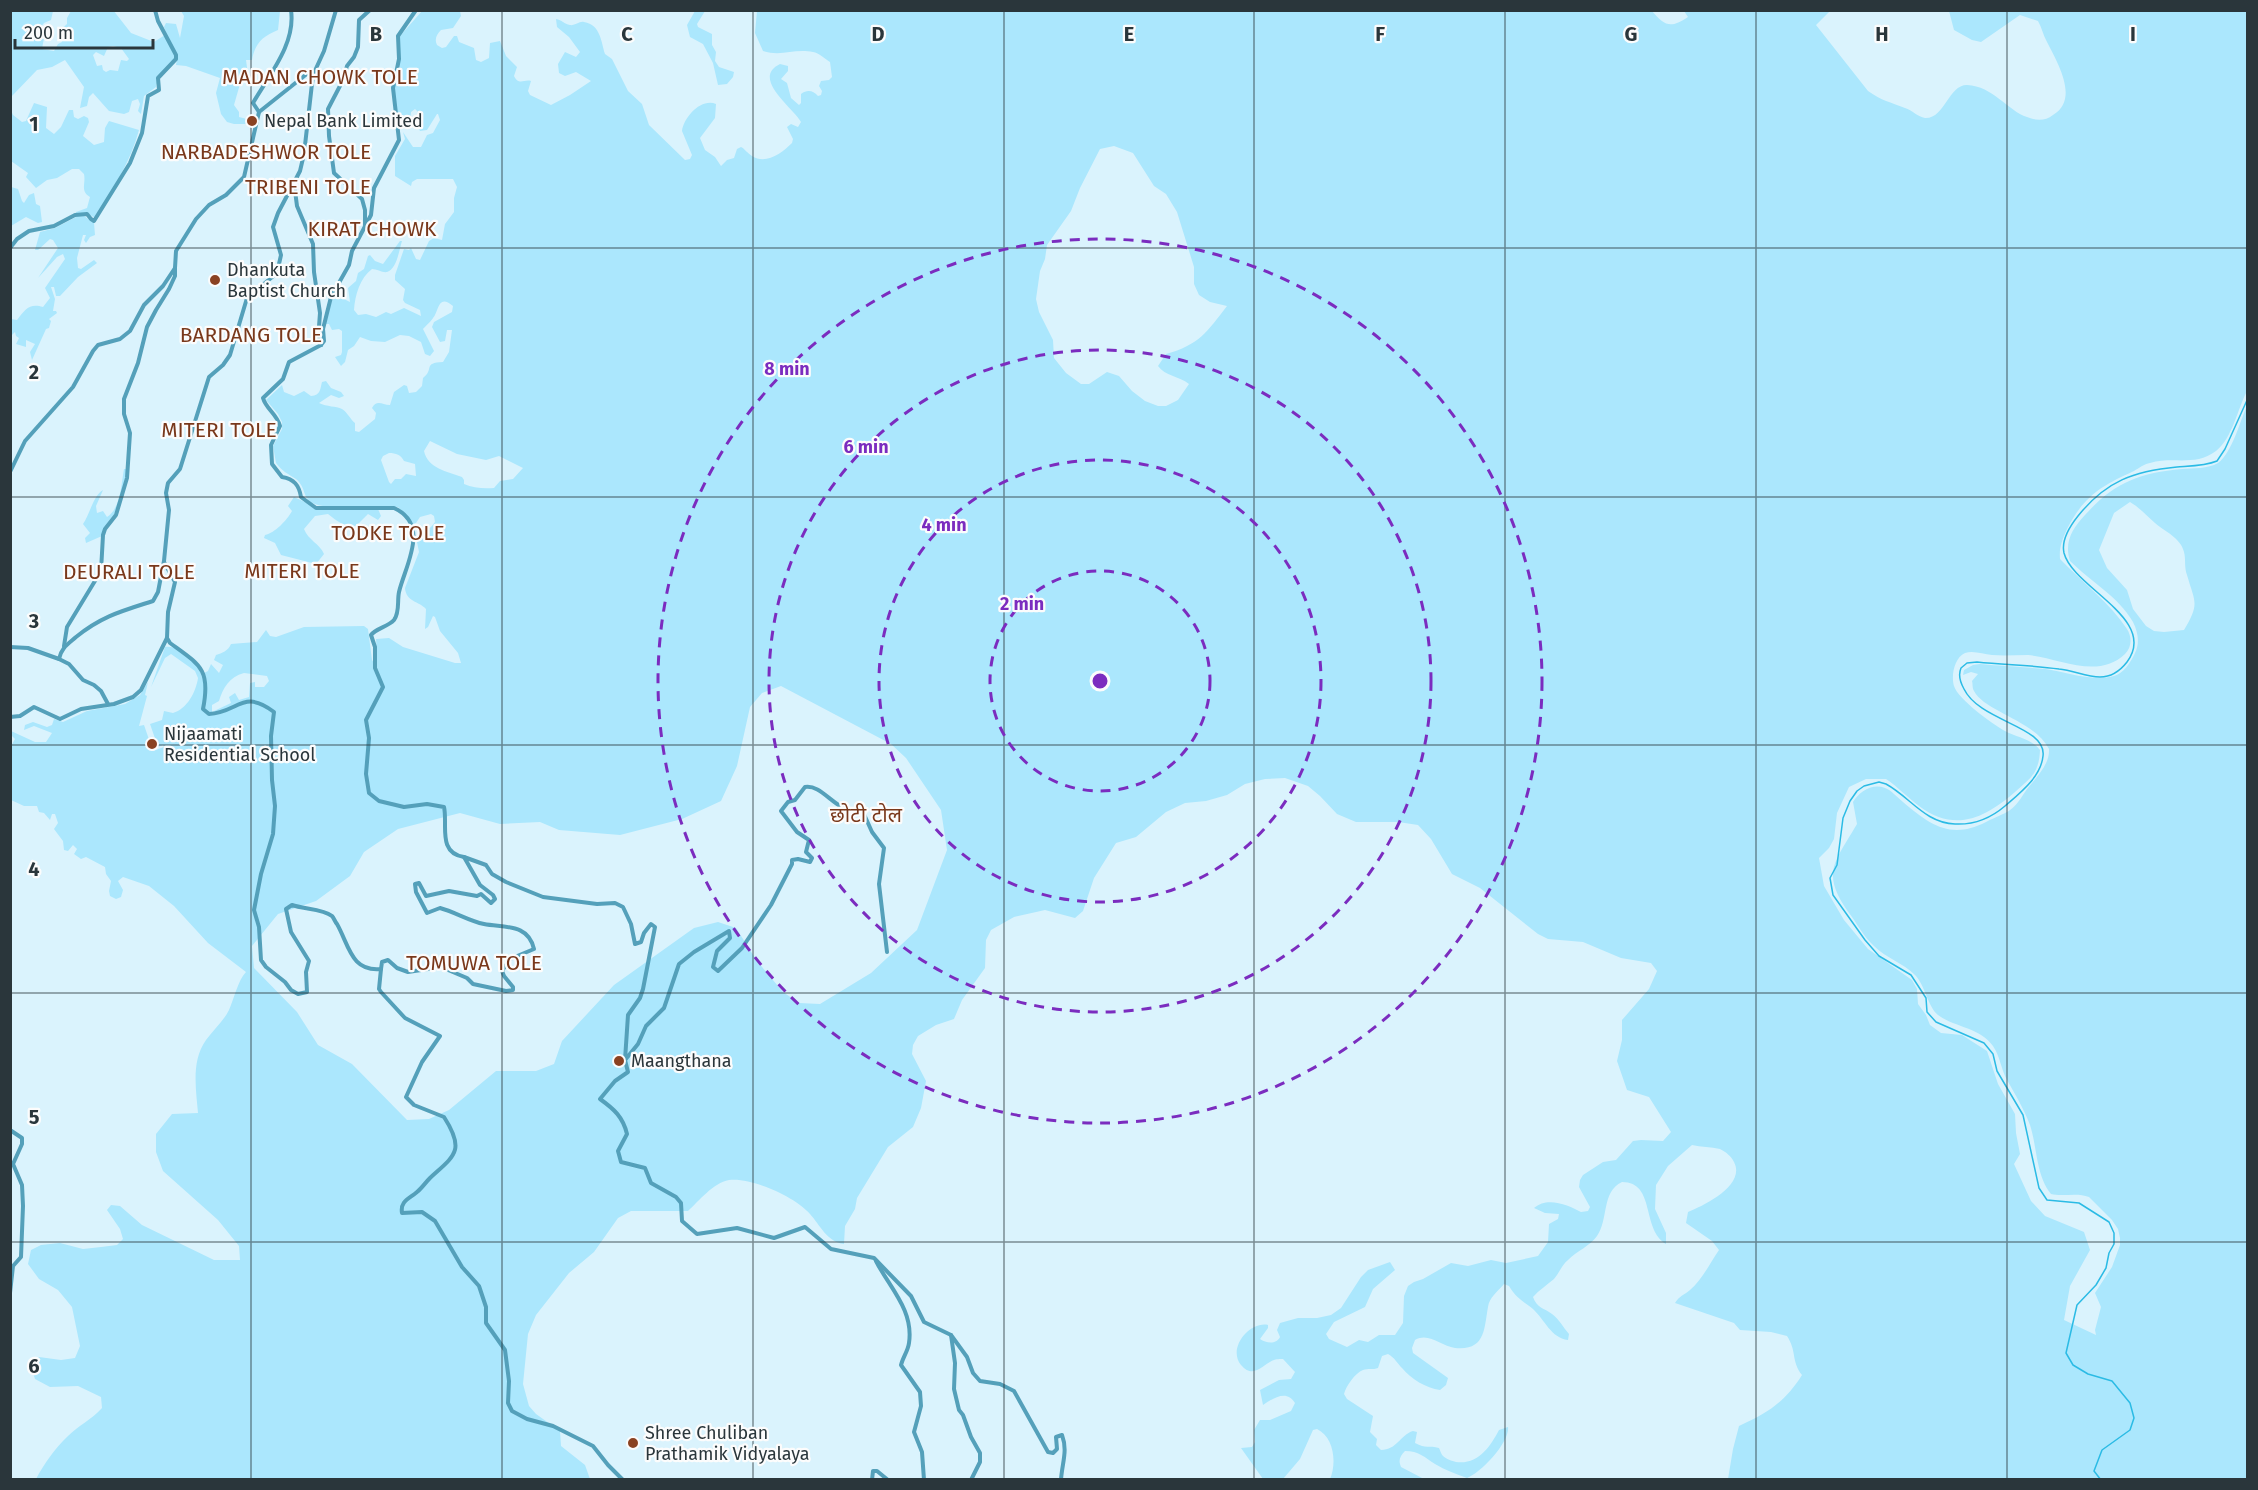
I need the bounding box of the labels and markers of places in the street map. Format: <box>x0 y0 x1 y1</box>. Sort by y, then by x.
place label: Nepal Bank Limited <box>264 110 423 132</box>
marker: Nepal Bank Limited <box>245 114 259 128</box>
place label: Dhankuta Baptist Church <box>227 259 346 302</box>
marker: Dhankuta Baptist Church <box>208 273 222 287</box>
centre of rings <box>1090 671 1110 691</box>
place label: Nijaamati Residential School <box>164 723 316 766</box>
marker: Nijaamati Residential School <box>145 737 159 751</box>
place label: Maangthana <box>631 1050 732 1072</box>
marker: Maangthana <box>612 1054 626 1068</box>
place label: Shree Chuliban Prathamik Vidyalaya <box>645 1422 810 1465</box>
marker: Shree Chuliban Prathamik Vidyalaya <box>626 1436 640 1450</box>

